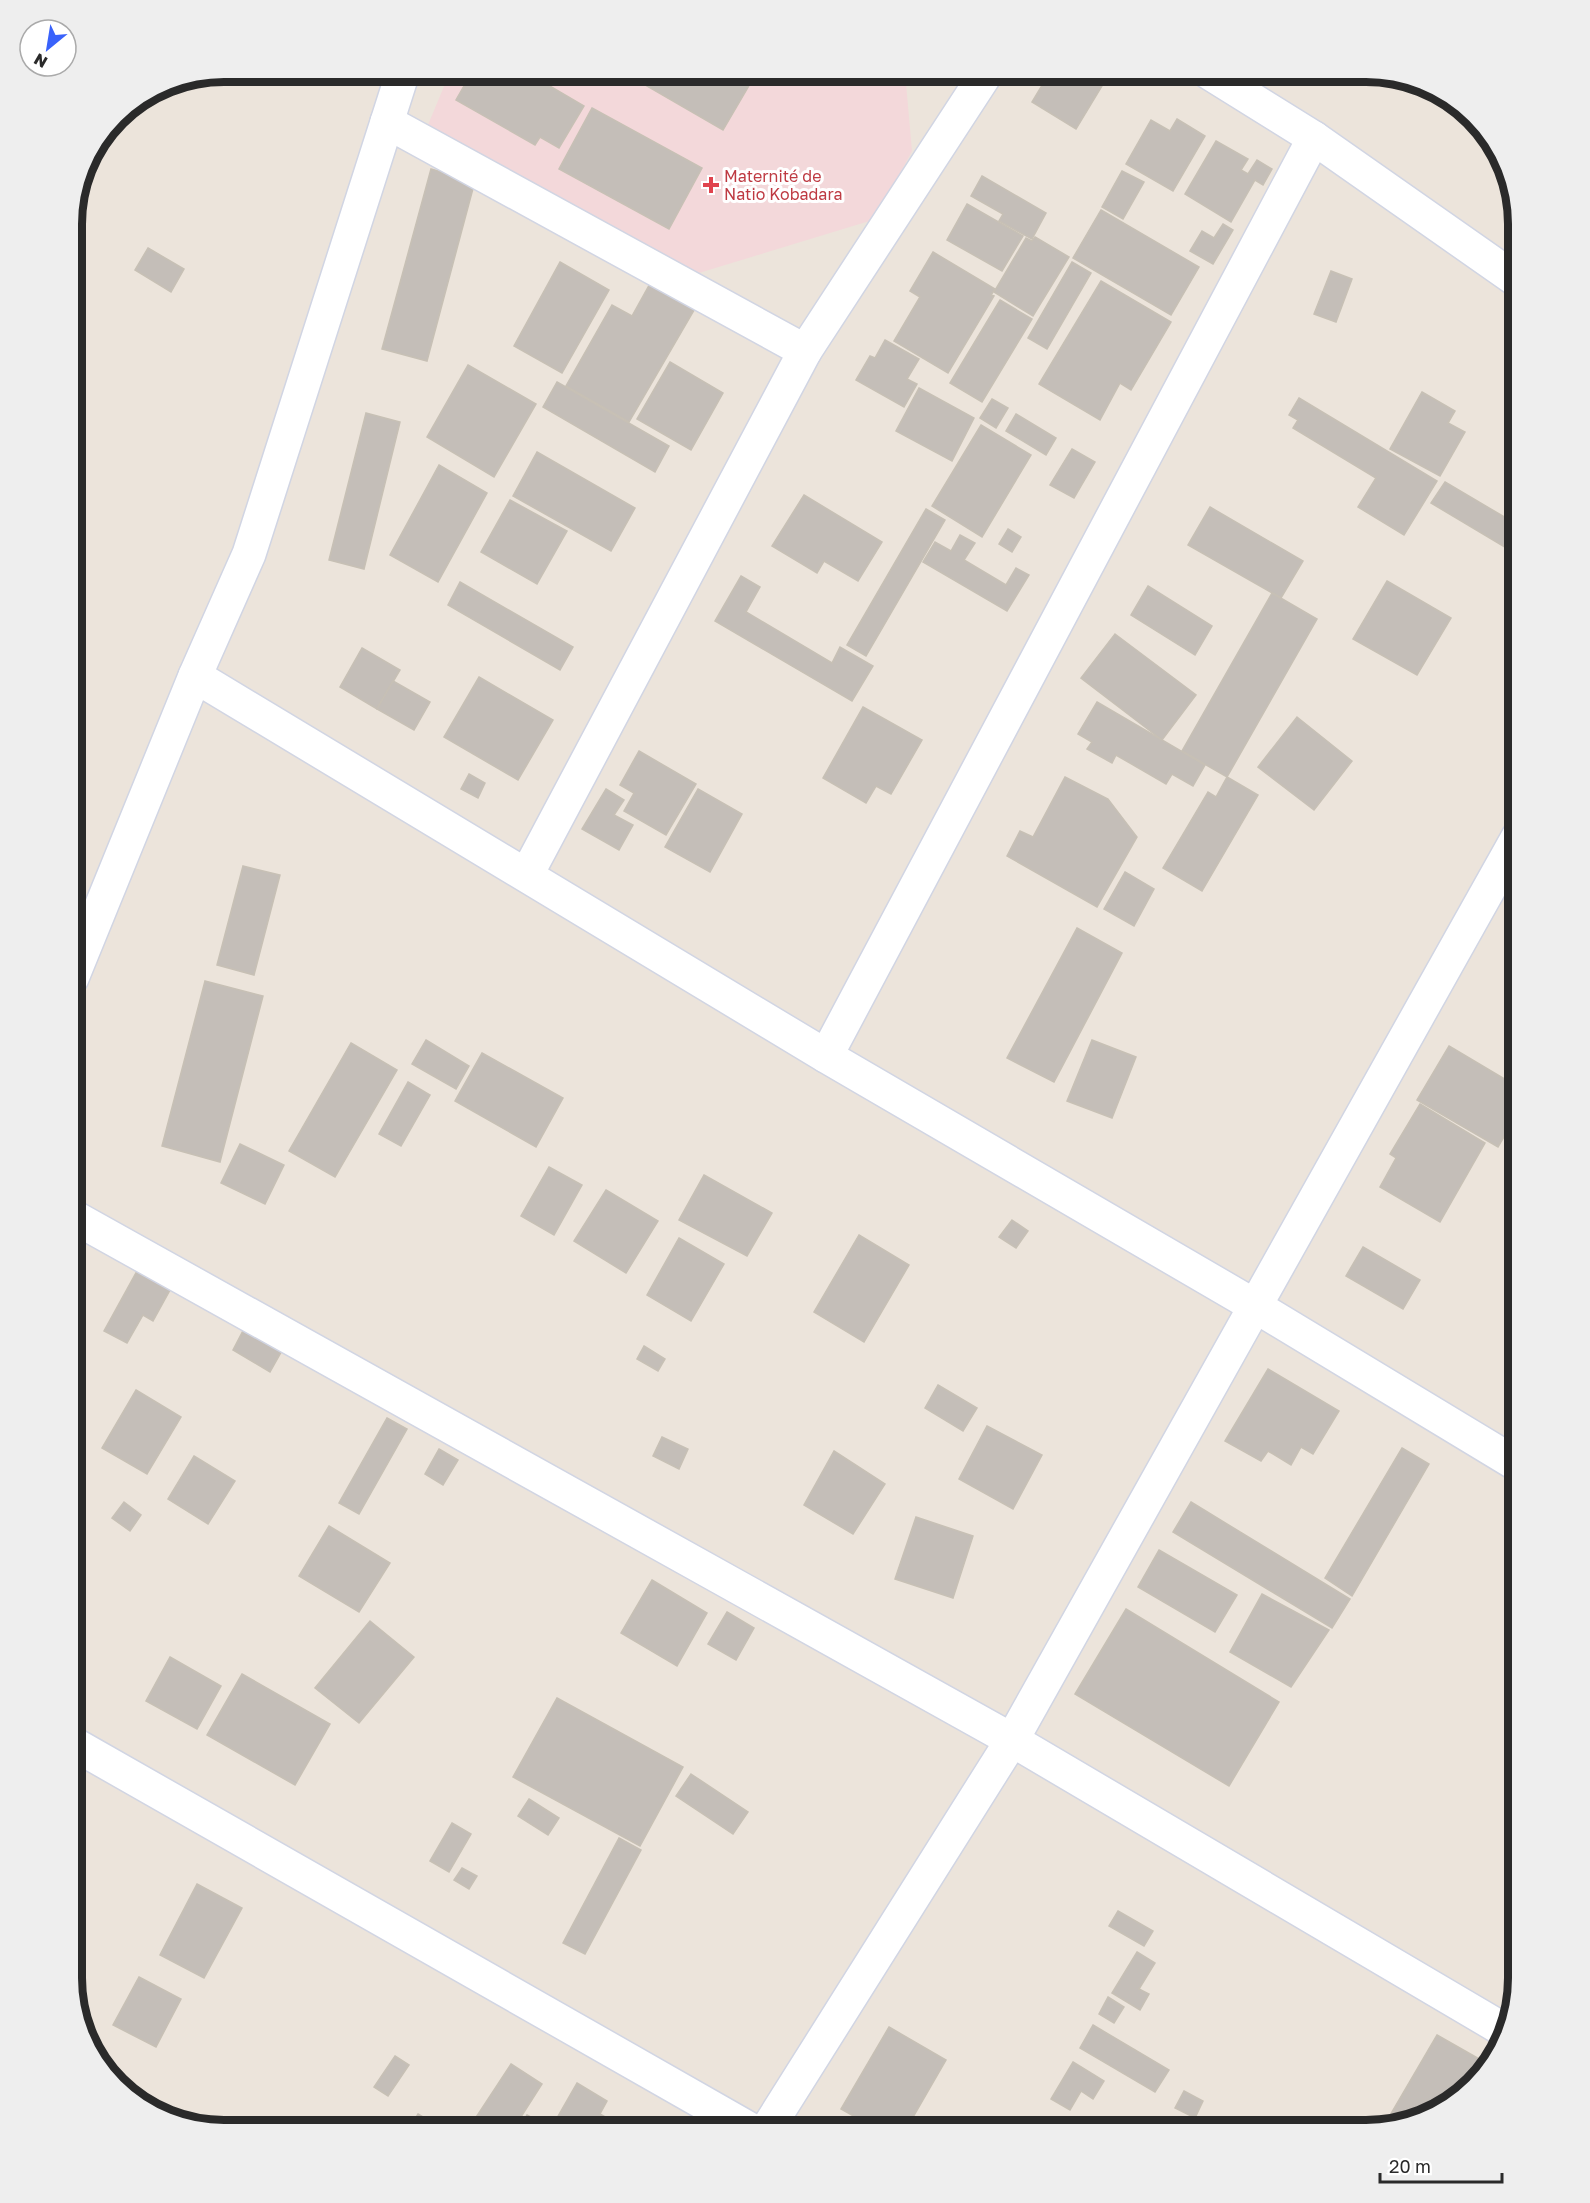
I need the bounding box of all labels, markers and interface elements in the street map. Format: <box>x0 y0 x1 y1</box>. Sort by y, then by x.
north arrow <box>18 18 78 78</box>
text: N <box>30 49 51 73</box>
place label: Maternité de Natio Kobadara <box>724 166 843 204</box>
marker: Maternité de Natio Kobadara <box>702 176 720 194</box>
scale bar <box>1380 2146 1502 2184</box>
text: 20 m <box>1389 2155 1431 2177</box>

